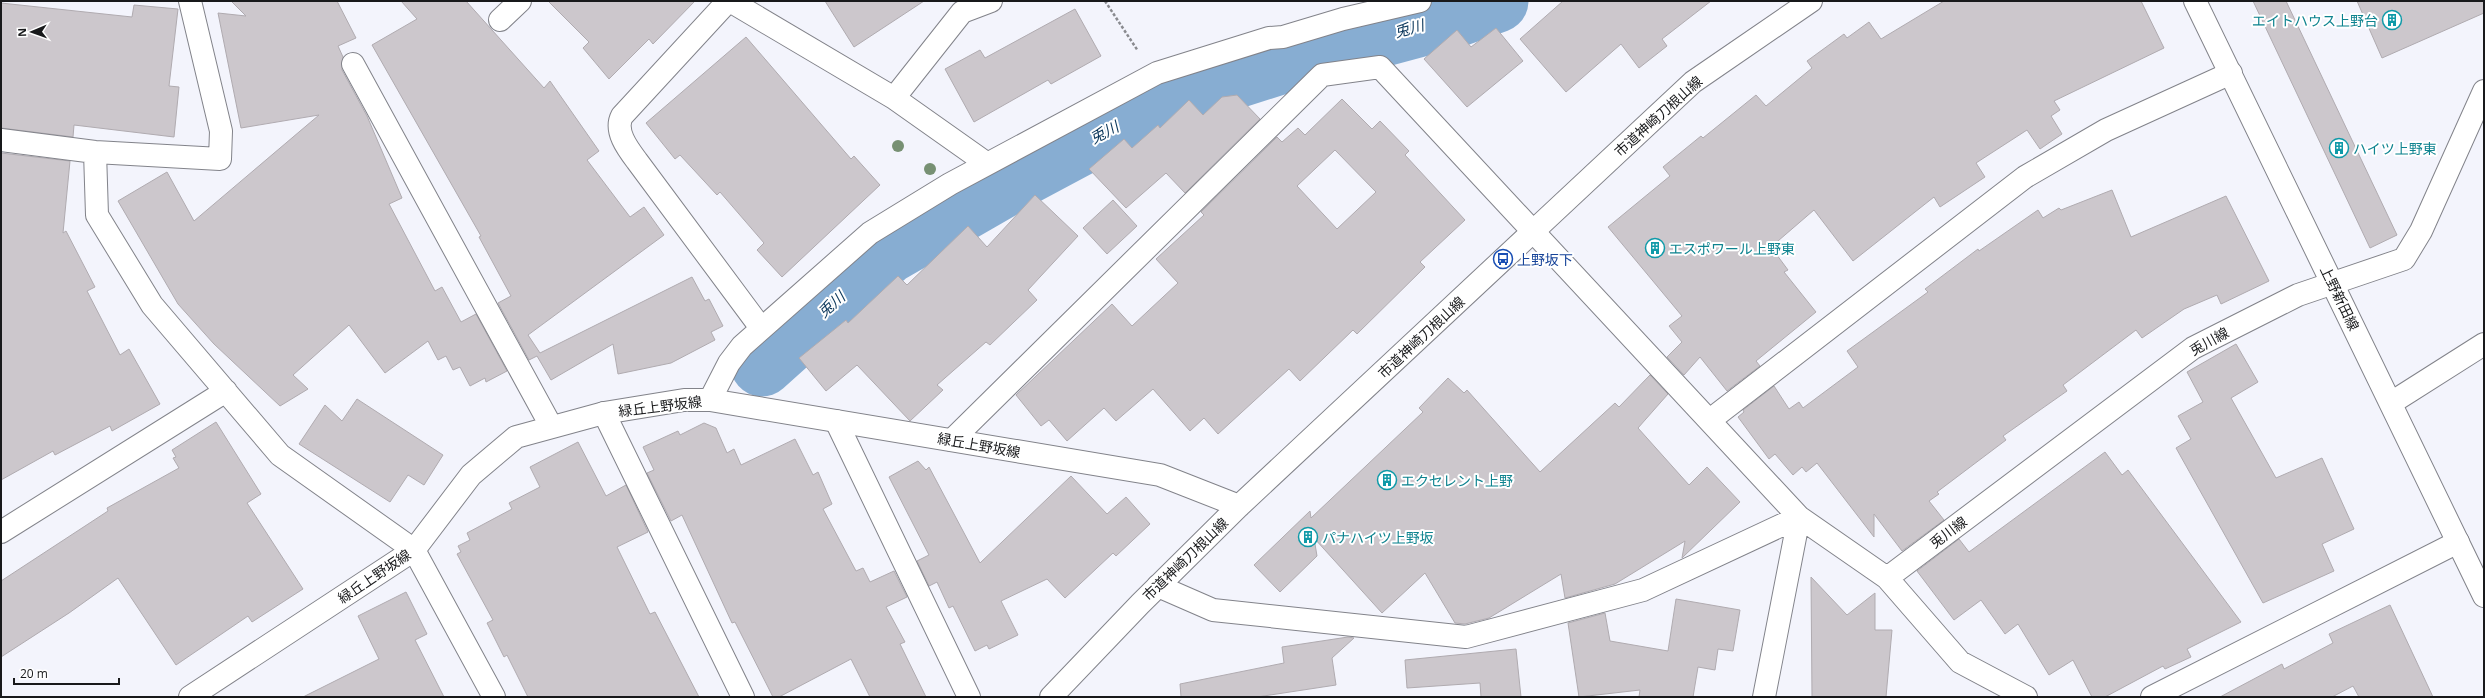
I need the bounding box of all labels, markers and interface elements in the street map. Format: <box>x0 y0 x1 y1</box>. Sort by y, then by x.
building icon: エイトハウス上野台 <box>2381 9 2403 31</box>
place label: エイトハウス上野台 <box>2252 11 2378 30</box>
north arrow <box>12 12 52 52</box>
water label: 兎川 <box>1392 14 1428 42</box>
text: N <box>14 28 29 37</box>
street label: 市道神崎刀根山線 <box>1610 71 1706 161</box>
water label: 兎川 <box>1086 115 1124 148</box>
building icon: ハイツ上野東 <box>2328 137 2350 159</box>
place label: ハイツ上野東 <box>2353 139 2437 158</box>
building icon: エスポワール上野東 <box>1644 237 1666 259</box>
place label: エスポワール上野東 <box>1669 239 1795 258</box>
bus stop icon: 上野坂下 <box>1492 248 1514 270</box>
place label: 上野坂下 <box>1517 250 1573 269</box>
street label: 上野新田線 <box>2316 262 2364 334</box>
water label: 兎川 <box>813 285 850 321</box>
street label: 市道神崎刀根山線 <box>1374 292 1468 382</box>
street label: 兎川線 <box>2186 323 2232 359</box>
street label: 緑丘上野坂線 <box>617 391 703 421</box>
street label: 緑丘上野坂線 <box>936 428 1022 462</box>
building icon: エクセレント上野 <box>1376 469 1398 491</box>
place label: エクセレント上野 <box>1401 471 1513 490</box>
street label: 兎川線 <box>1926 512 1970 552</box>
street label: 市道神崎刀根山線 <box>1138 513 1232 605</box>
building icon: パナハイツ上野坂 <box>1297 526 1319 548</box>
place label: パナハイツ上野坂 <box>1322 528 1434 547</box>
street label: 緑丘上野坂線 <box>334 545 414 607</box>
scale bar <box>14 660 119 686</box>
text: 20 m <box>20 665 48 682</box>

